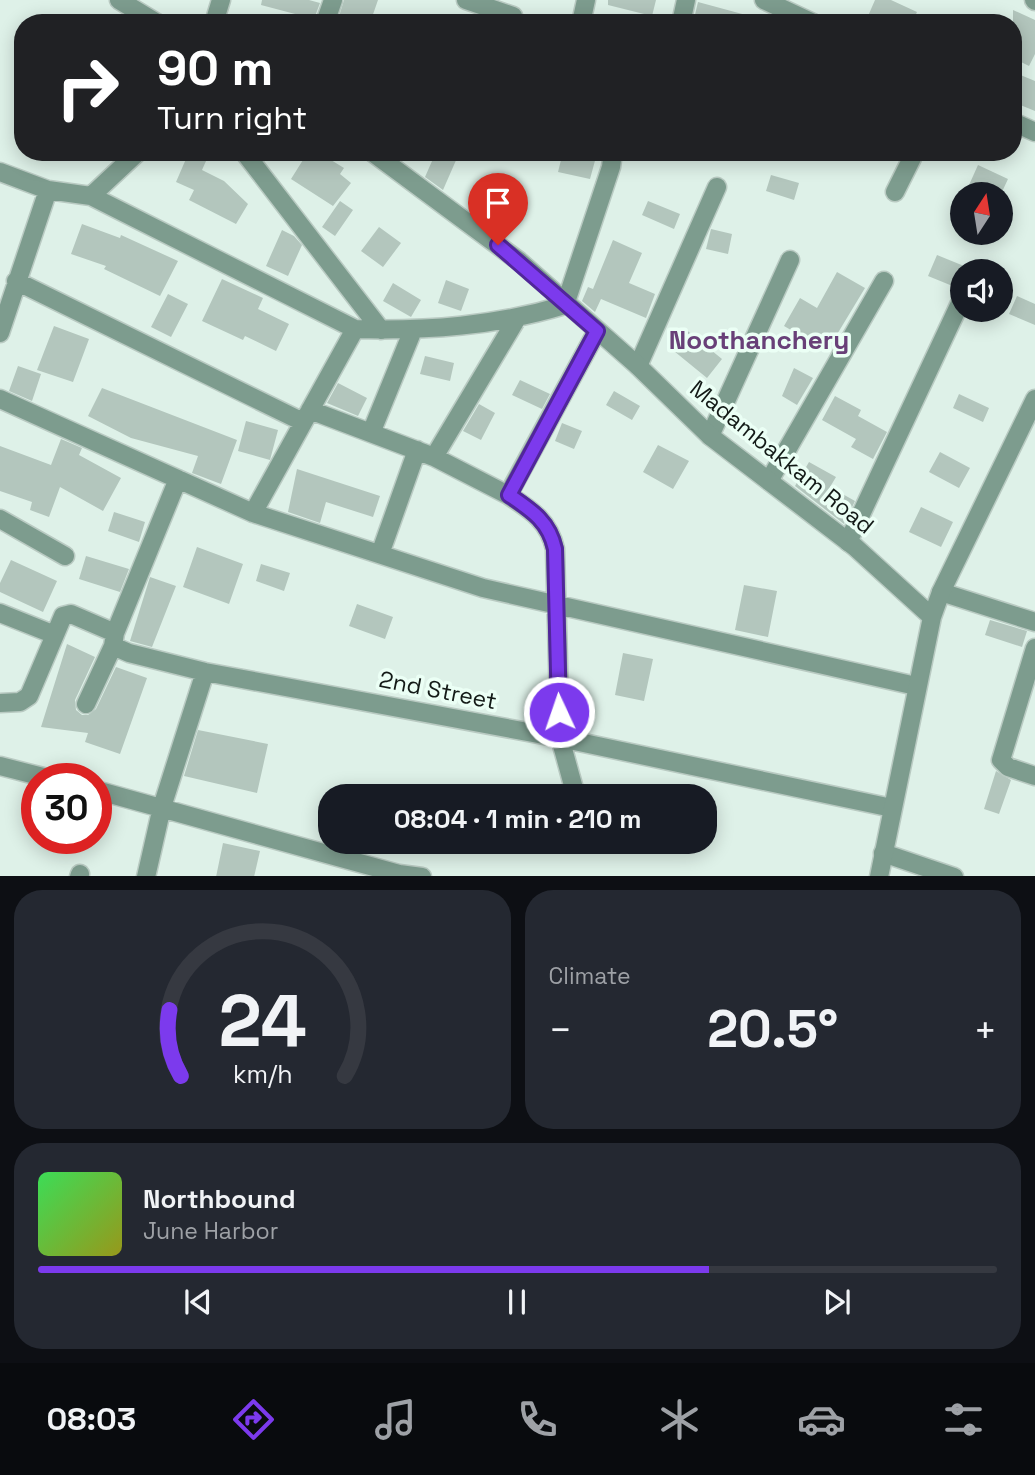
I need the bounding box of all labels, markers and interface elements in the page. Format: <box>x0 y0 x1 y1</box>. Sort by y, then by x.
text: 90 m <box>157 37 273 99</box>
icon: right <box>42 42 133 133</box>
text: Turn right <box>157 98 307 138</box>
pin <box>468 173 528 245</box>
north arrow <box>950 182 1013 245</box>
map controls <box>950 182 1013 322</box>
icon: arrive <box>479 184 517 222</box>
button: sound <box>950 259 1013 322</box>
district label: Noothanchery <box>669 323 849 357</box>
street label: Madambakkam Road <box>684 373 880 541</box>
street label: 2nd Street <box>377 664 499 716</box>
position arrow <box>522 675 596 749</box>
speed limit sign: 30 <box>21 763 112 854</box>
text: 08:04 · 1 min · 210 m <box>394 802 641 836</box>
text: Climate <box>549 961 631 991</box>
text: 24 <box>218 974 306 1067</box>
text: 20.5° <box>707 996 838 1062</box>
text: − <box>549 1006 572 1054</box>
text: + <box>973 1006 997 1054</box>
text: km/h <box>232 1057 292 1089</box>
text: Northbound <box>143 1182 296 1216</box>
text: June Harbor <box>143 1216 278 1246</box>
icon: previous <box>179 1283 217 1321</box>
icon: pause <box>498 1283 536 1321</box>
icon: next <box>818 1283 856 1321</box>
icon: directions <box>229 1395 278 1444</box>
icon: music <box>371 1395 420 1444</box>
icon: phone <box>513 1395 562 1444</box>
icon: climate <box>655 1395 704 1444</box>
icon: car <box>797 1395 846 1444</box>
icon: filters <box>939 1395 988 1444</box>
text: 08:03 <box>47 1399 136 1439</box>

